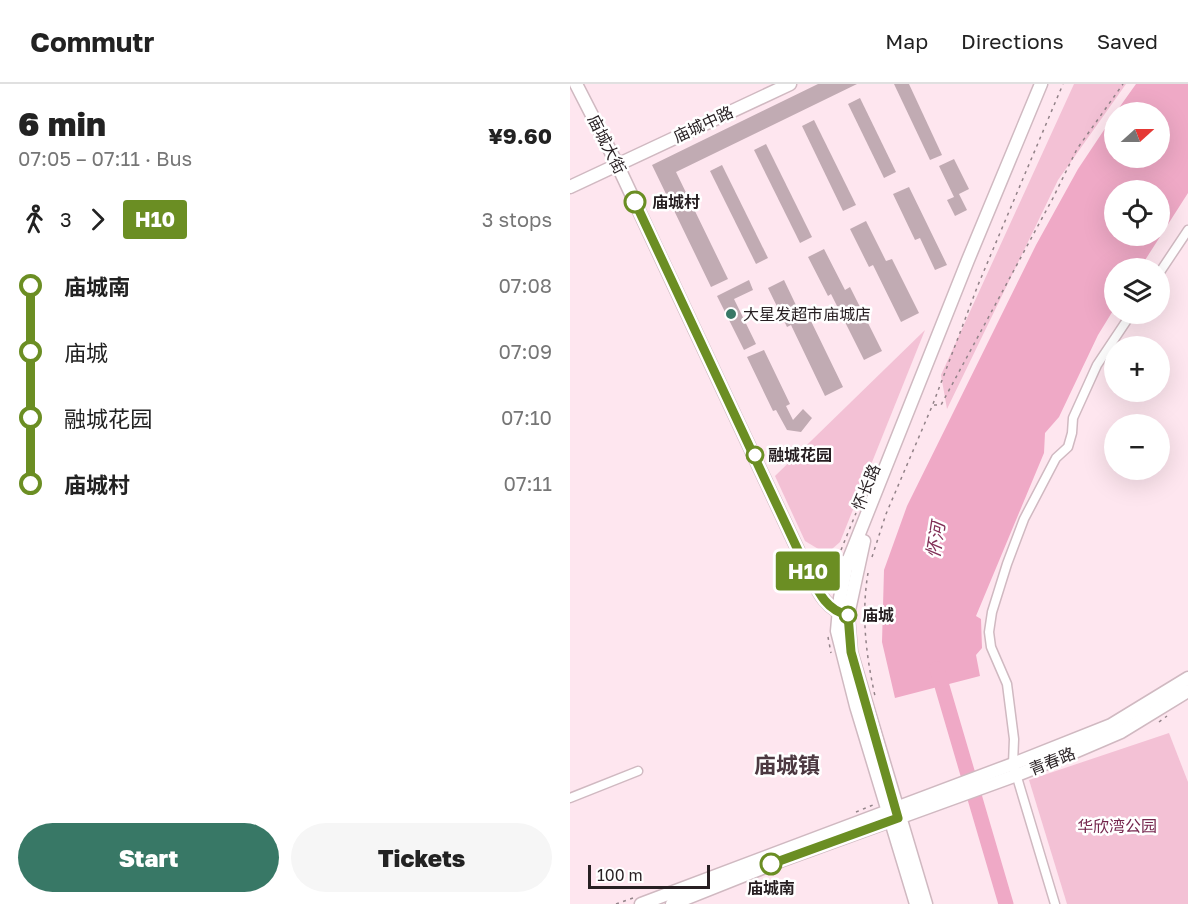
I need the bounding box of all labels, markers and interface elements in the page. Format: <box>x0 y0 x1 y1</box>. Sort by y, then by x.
text: Commutr <box>30 25 154 58</box>
text: Map <box>885 28 928 54</box>
text: Directions <box>961 28 1064 54</box>
text: Saved <box>1097 28 1158 54</box>
street label: 庙城中路 <box>670 101 736 147</box>
north arrow <box>1104 102 1170 168</box>
map controls <box>1104 102 1170 480</box>
text: 6 min <box>18 104 106 143</box>
street label: 庙城大街 <box>584 111 630 177</box>
text: ¥9.60 <box>488 122 552 149</box>
text: 07:05 – 07:11 · Bus <box>18 146 192 170</box>
button: locate <box>1104 180 1170 246</box>
marker: 庙城村 <box>624 191 646 213</box>
place label: 庙城村 <box>652 192 700 212</box>
icon: walk <box>18 203 51 236</box>
icon: forward <box>81 203 114 236</box>
text: H10 <box>135 206 175 232</box>
text: 3 <box>60 207 72 231</box>
text: 3 stops <box>482 207 552 231</box>
button: layers <box>1104 258 1170 324</box>
text: 庙城南 <box>64 273 130 300</box>
text: 07:08 <box>498 273 552 297</box>
place label: 大星发超市庙城店 <box>743 304 871 324</box>
marker: 大星发超市庙城店 <box>724 307 738 321</box>
button: + <box>1104 336 1170 402</box>
text: 庙城 <box>64 339 108 366</box>
text: 07:09 <box>499 339 552 363</box>
text: 融城花园 <box>64 405 152 432</box>
text: 07:10 <box>501 405 552 429</box>
button: − <box>1104 414 1170 480</box>
place label: 融城花园 <box>768 445 832 465</box>
marker: 融城花园 <box>746 446 764 464</box>
street label: 怀长路 <box>848 461 884 513</box>
text: 庙城村 <box>64 471 130 498</box>
text: 07:11 <box>504 471 552 495</box>
water label: 怀河 <box>921 517 949 559</box>
line badge: H10 <box>774 552 842 590</box>
text: H10 <box>788 558 828 584</box>
place label: 庙城 <box>862 605 894 625</box>
marker: 庙城 <box>839 606 857 624</box>
street label: 青春路 <box>1026 743 1078 779</box>
district label: 庙城镇 <box>754 751 820 778</box>
park label: 华欣湾公园 <box>1077 816 1157 836</box>
button: Start <box>18 823 279 892</box>
button: Tickets <box>291 823 552 892</box>
marker: 庙城南 <box>760 853 782 875</box>
scale bar <box>588 862 710 890</box>
text: 100 m <box>597 865 643 885</box>
place label: 庙城南 <box>747 878 795 898</box>

